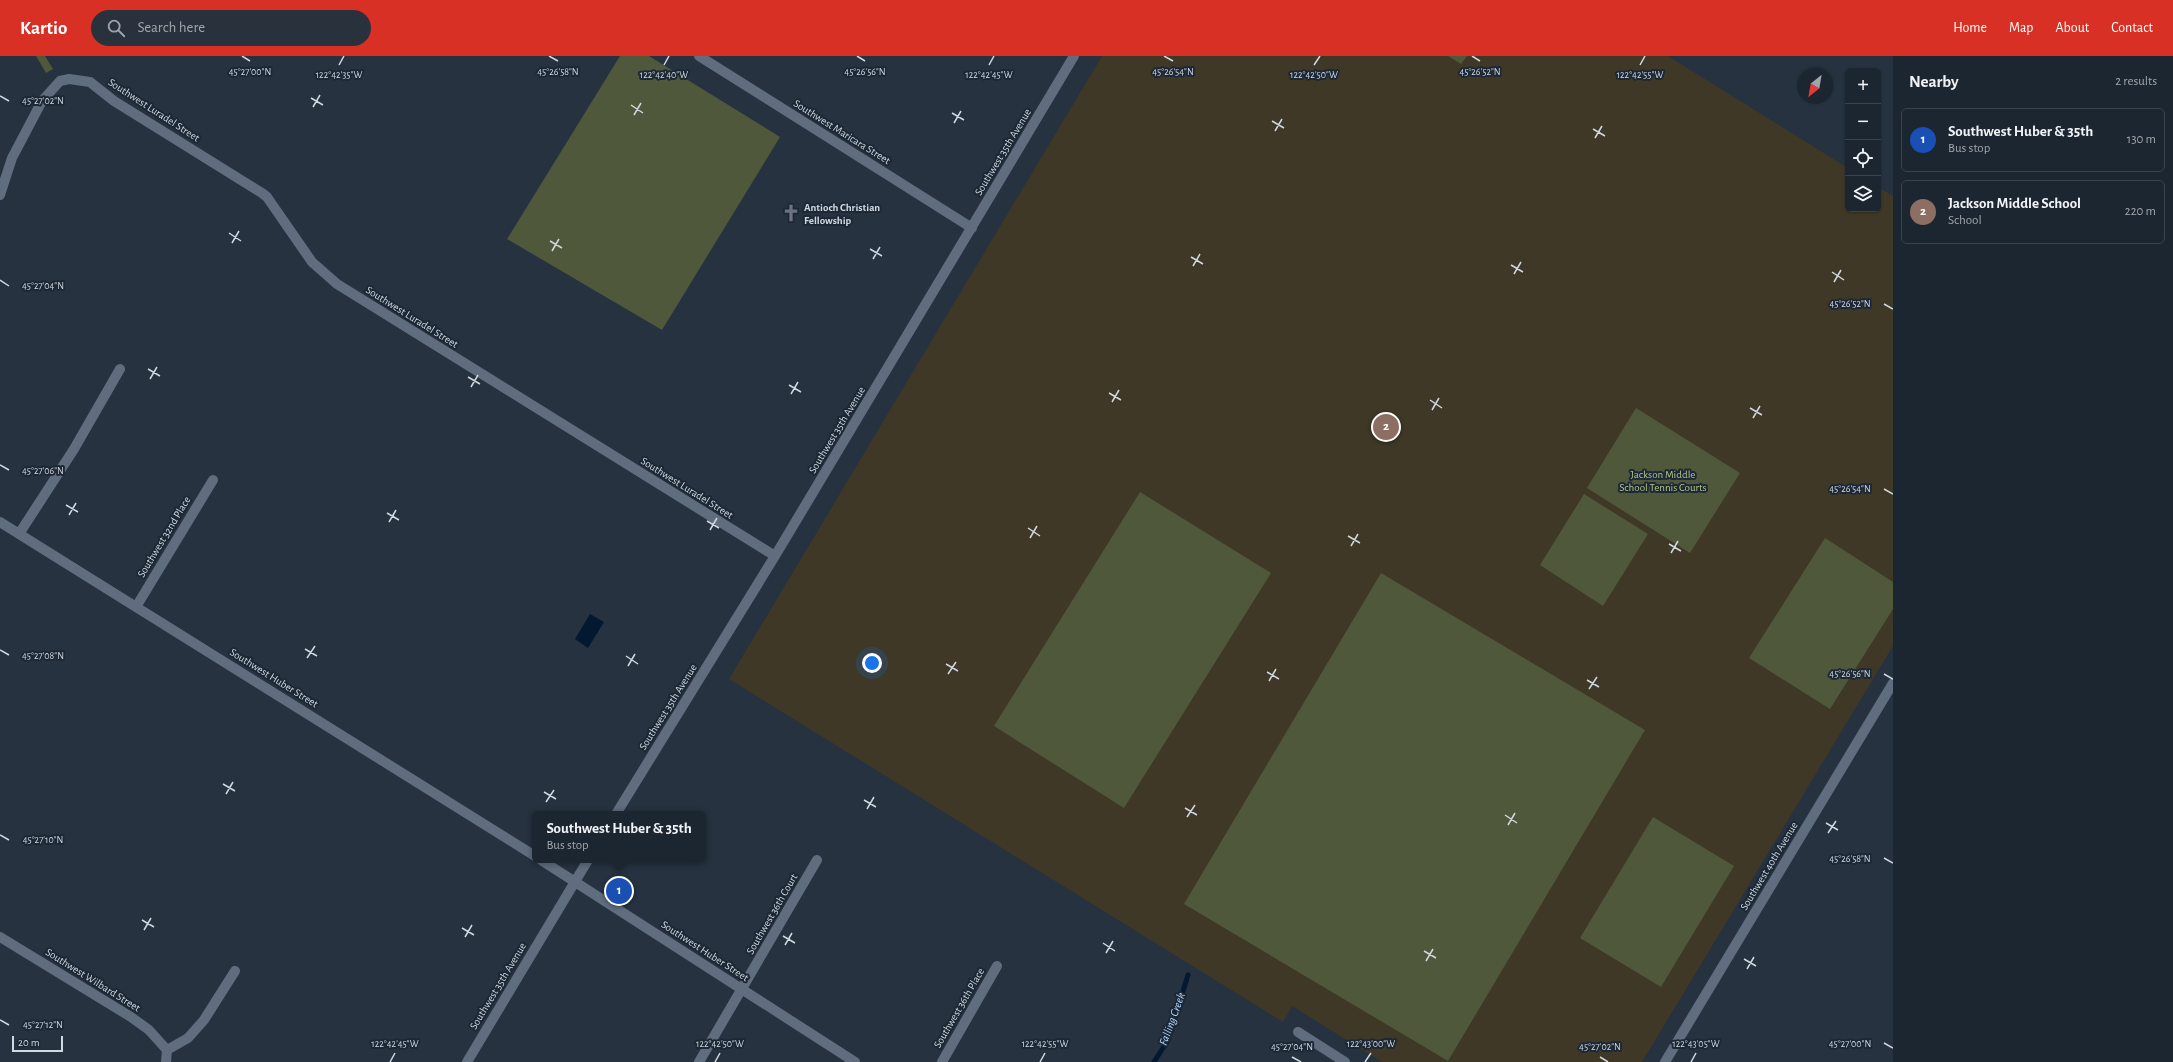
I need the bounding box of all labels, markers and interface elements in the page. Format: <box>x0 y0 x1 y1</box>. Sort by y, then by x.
search box <box>91 10 371 46</box>
icon: search <box>105 17 127 39</box>
text: Kartio <box>20 19 67 38</box>
text: Search here <box>137 20 205 35</box>
text: Home <box>1953 21 1987 35</box>
text: Map <box>2009 21 2033 35</box>
text: About <box>2055 21 2089 35</box>
text: Contact <box>2111 21 2153 35</box>
text: 45°27'00"N <box>229 67 271 77</box>
text: 45°26'58"N <box>537 67 579 77</box>
text: 45°26'56"N <box>844 67 886 77</box>
text: 45°26'54"N <box>1152 67 1194 77</box>
text: 45°26'52"N <box>1459 67 1501 77</box>
north arrow <box>1797 68 1833 104</box>
map controls <box>1845 68 1881 212</box>
button: + <box>1845 68 1881 104</box>
text: 122°42'35"W <box>316 70 362 80</box>
text: 122°42'40"W <box>640 70 688 80</box>
text: 122°42'45"W <box>965 70 1013 80</box>
text: 122°42'50"W <box>1290 70 1338 80</box>
text: 122°42'55"W <box>1617 70 1663 80</box>
text: Nearby <box>1909 73 1959 90</box>
text: 2 results <box>2115 75 2157 88</box>
street label: Southwest Luradel Street <box>106 76 202 144</box>
text: 45°27'02"N <box>22 96 64 106</box>
street label: Southwest Maricara Street <box>792 98 893 167</box>
button: − <box>1845 104 1881 140</box>
street label: Southwest 35th Avenue <box>973 107 1033 197</box>
text: Southwest Huber & 35th <box>1948 124 2093 139</box>
text: 1 <box>1921 133 1925 146</box>
text: 130 m <box>2127 133 2156 146</box>
button: locate <box>1845 140 1881 176</box>
text: Bus stop <box>1948 142 1990 155</box>
button: layers <box>1845 176 1881 212</box>
text: Jackson Middle School <box>1948 196 2081 211</box>
place label: Antioch Christian Fellowship <box>804 202 880 226</box>
church icon: Antioch Christian Fellowship <box>781 203 801 223</box>
text: 2 <box>1920 205 1926 218</box>
text: 220 m <box>2125 205 2156 218</box>
text: School <box>1948 214 1982 227</box>
text: 45°27'04"N <box>22 281 64 291</box>
street label: Southwest Luradel Street <box>364 284 460 350</box>
text: 45°26'52"N <box>1829 299 1871 309</box>
street label: Southwest 35th Avenue <box>807 385 867 475</box>
pin: 2 <box>1373 412 1399 442</box>
street label: Southwest Luradel Street <box>639 455 735 521</box>
text: 45°27'06"N <box>22 466 64 476</box>
park label: Jackson Middle School Tennis Courts <box>1619 469 1707 493</box>
text: 45°26'54"N <box>1829 484 1871 494</box>
street label: Southwest 32nd Place <box>136 495 192 579</box>
street label: Southwest Huber Street <box>228 646 320 710</box>
text: 45°27'08"N <box>22 651 64 661</box>
your location <box>862 653 882 673</box>
street label: Southwest 35th Avenue <box>637 662 699 752</box>
text: 45°26'56"N <box>1829 669 1871 679</box>
popup <box>532 811 706 863</box>
street label: Southwest 40th Avenue <box>1738 820 1800 912</box>
text: Southwest Huber & 35th <box>546 821 692 836</box>
text: 45°27'10"N <box>23 835 63 845</box>
text: Bus stop <box>546 839 589 852</box>
text: 45°26'58"N <box>1829 854 1871 864</box>
street label: Southwest 36th Court <box>745 871 800 956</box>
pin: 1 <box>606 876 632 906</box>
street label: Southwest Huber Street <box>659 919 751 984</box>
street label: Southwest 35th Avenue <box>468 941 528 1031</box>
street label: Southwest Wilbard Street <box>44 946 143 1014</box>
street label: Southwest 36th Place <box>932 966 986 1050</box>
water label: Falling Creek <box>1157 991 1187 1047</box>
text: 45°27'12"N <box>23 1020 63 1030</box>
scale bar <box>12 1034 63 1053</box>
text: 20 m <box>18 1037 39 1048</box>
text: 122°42'45"W <box>371 1039 419 1049</box>
text: 122°42'50"W <box>696 1039 744 1049</box>
text: 122°42'55"W <box>1022 1039 1068 1049</box>
text: 122°43'00"W <box>1347 1039 1395 1049</box>
text: 122°43'05"W <box>1672 1039 1720 1049</box>
text: 45°27'00"N <box>1829 1039 1871 1049</box>
text: 45°27'04"N <box>1271 1042 1313 1052</box>
text: 45°27'02"N <box>1579 1042 1621 1052</box>

